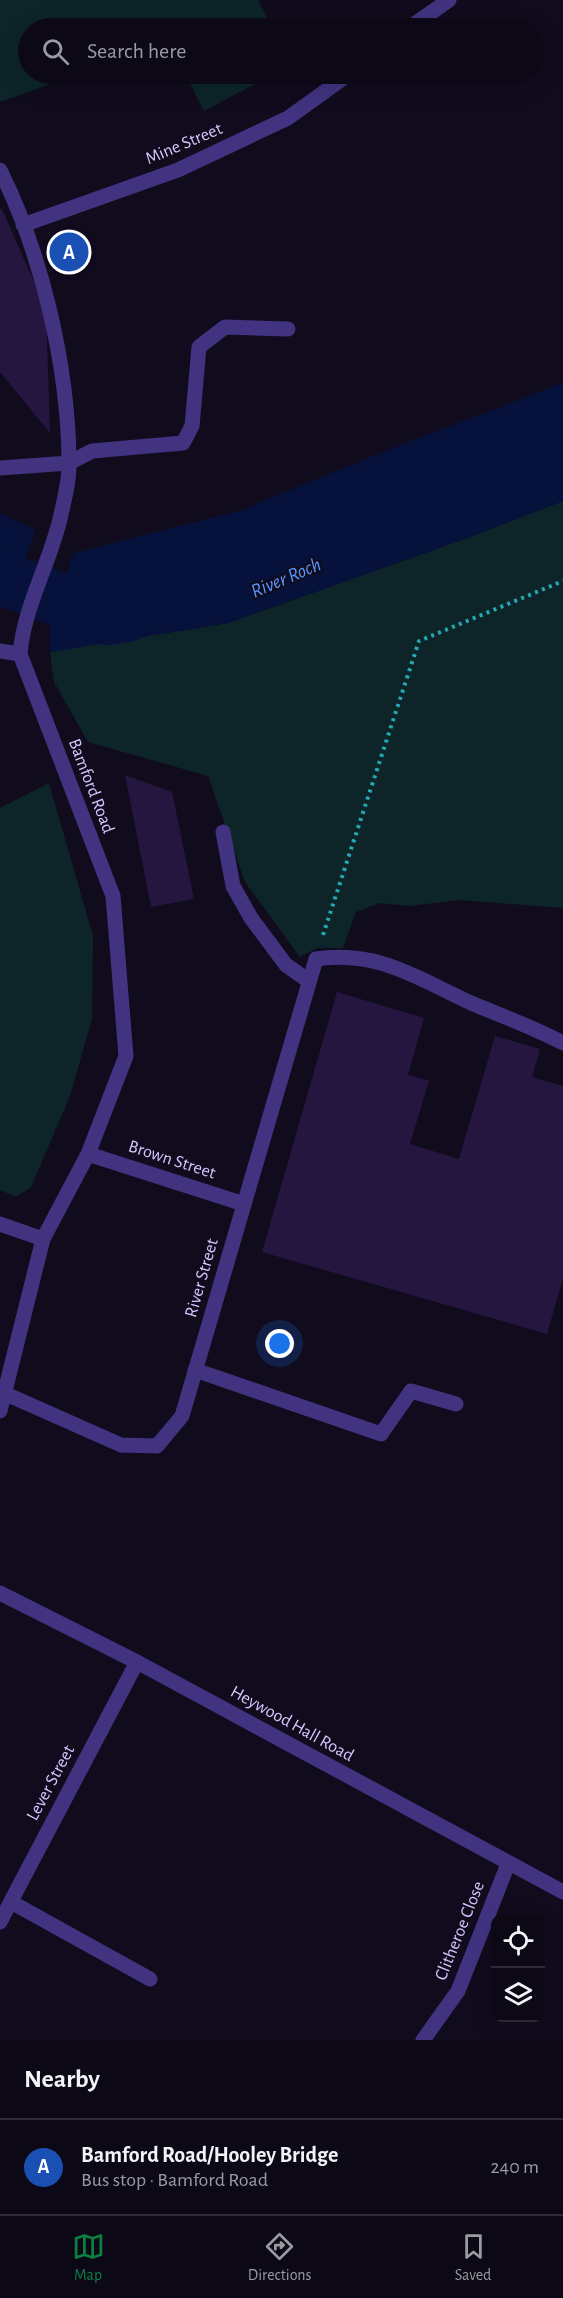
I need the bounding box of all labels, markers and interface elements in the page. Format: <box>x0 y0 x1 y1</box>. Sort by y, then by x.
search box <box>18 18 545 84</box>
icon: search <box>39 35 72 68</box>
text: Search here <box>87 40 186 62</box>
street label: Mine Street <box>143 120 225 168</box>
pin: A <box>50 230 88 274</box>
water label: River Roch <box>248 554 324 602</box>
street label: Bamford Road <box>65 736 117 836</box>
street label: Brown Street <box>126 1137 218 1183</box>
street label: River Street <box>182 1236 222 1319</box>
your location <box>265 1329 294 1358</box>
street label: Heywood Hall Road <box>227 1683 357 1765</box>
street label: Lever Street <box>24 1742 78 1824</box>
street label: Clitheroe Close <box>432 1879 488 1983</box>
map controls <box>491 1914 545 2022</box>
button: locate <box>491 1914 545 1968</box>
button: layers <box>491 1968 545 2022</box>
text: Nearby <box>24 2066 100 2092</box>
text: Bamford Road/Hooley Bridge <box>81 2144 338 2166</box>
text: A <box>38 2157 50 2177</box>
text: 240 m <box>490 2157 539 2177</box>
text: Bus stop · Bamford Road <box>81 2170 268 2190</box>
tab: Map <box>72 2230 105 2285</box>
tab: Directions <box>248 2230 312 2285</box>
tab: Saved <box>455 2230 491 2285</box>

